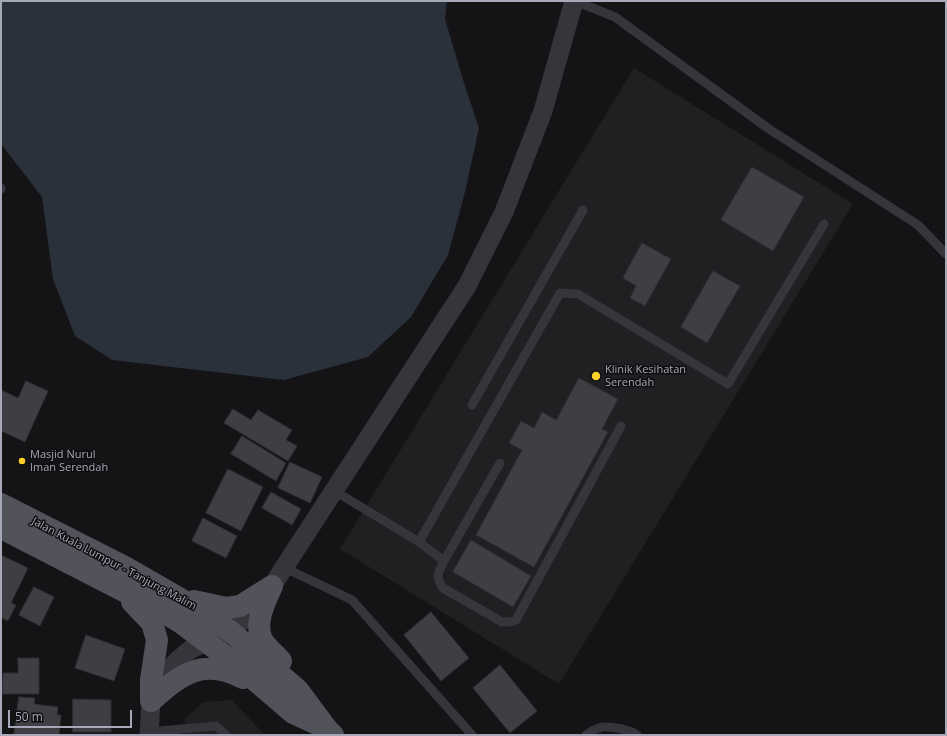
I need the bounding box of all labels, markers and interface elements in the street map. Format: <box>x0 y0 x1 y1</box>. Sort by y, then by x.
place label: Klinik Kesihatan Serendah <box>605 363 686 389</box>
marker: Klinik Kesihatan Serendah <box>590 370 602 382</box>
place label: Masjid Nurul Iman Serendah <box>30 448 108 474</box>
marker: Masjid Nurul Iman Serendah <box>17 456 27 466</box>
street label: Jalan Kuala Lumpur - Tanjung Malim <box>29 515 199 613</box>
scale bar <box>10 702 134 728</box>
text: 50 m <box>15 708 43 725</box>

